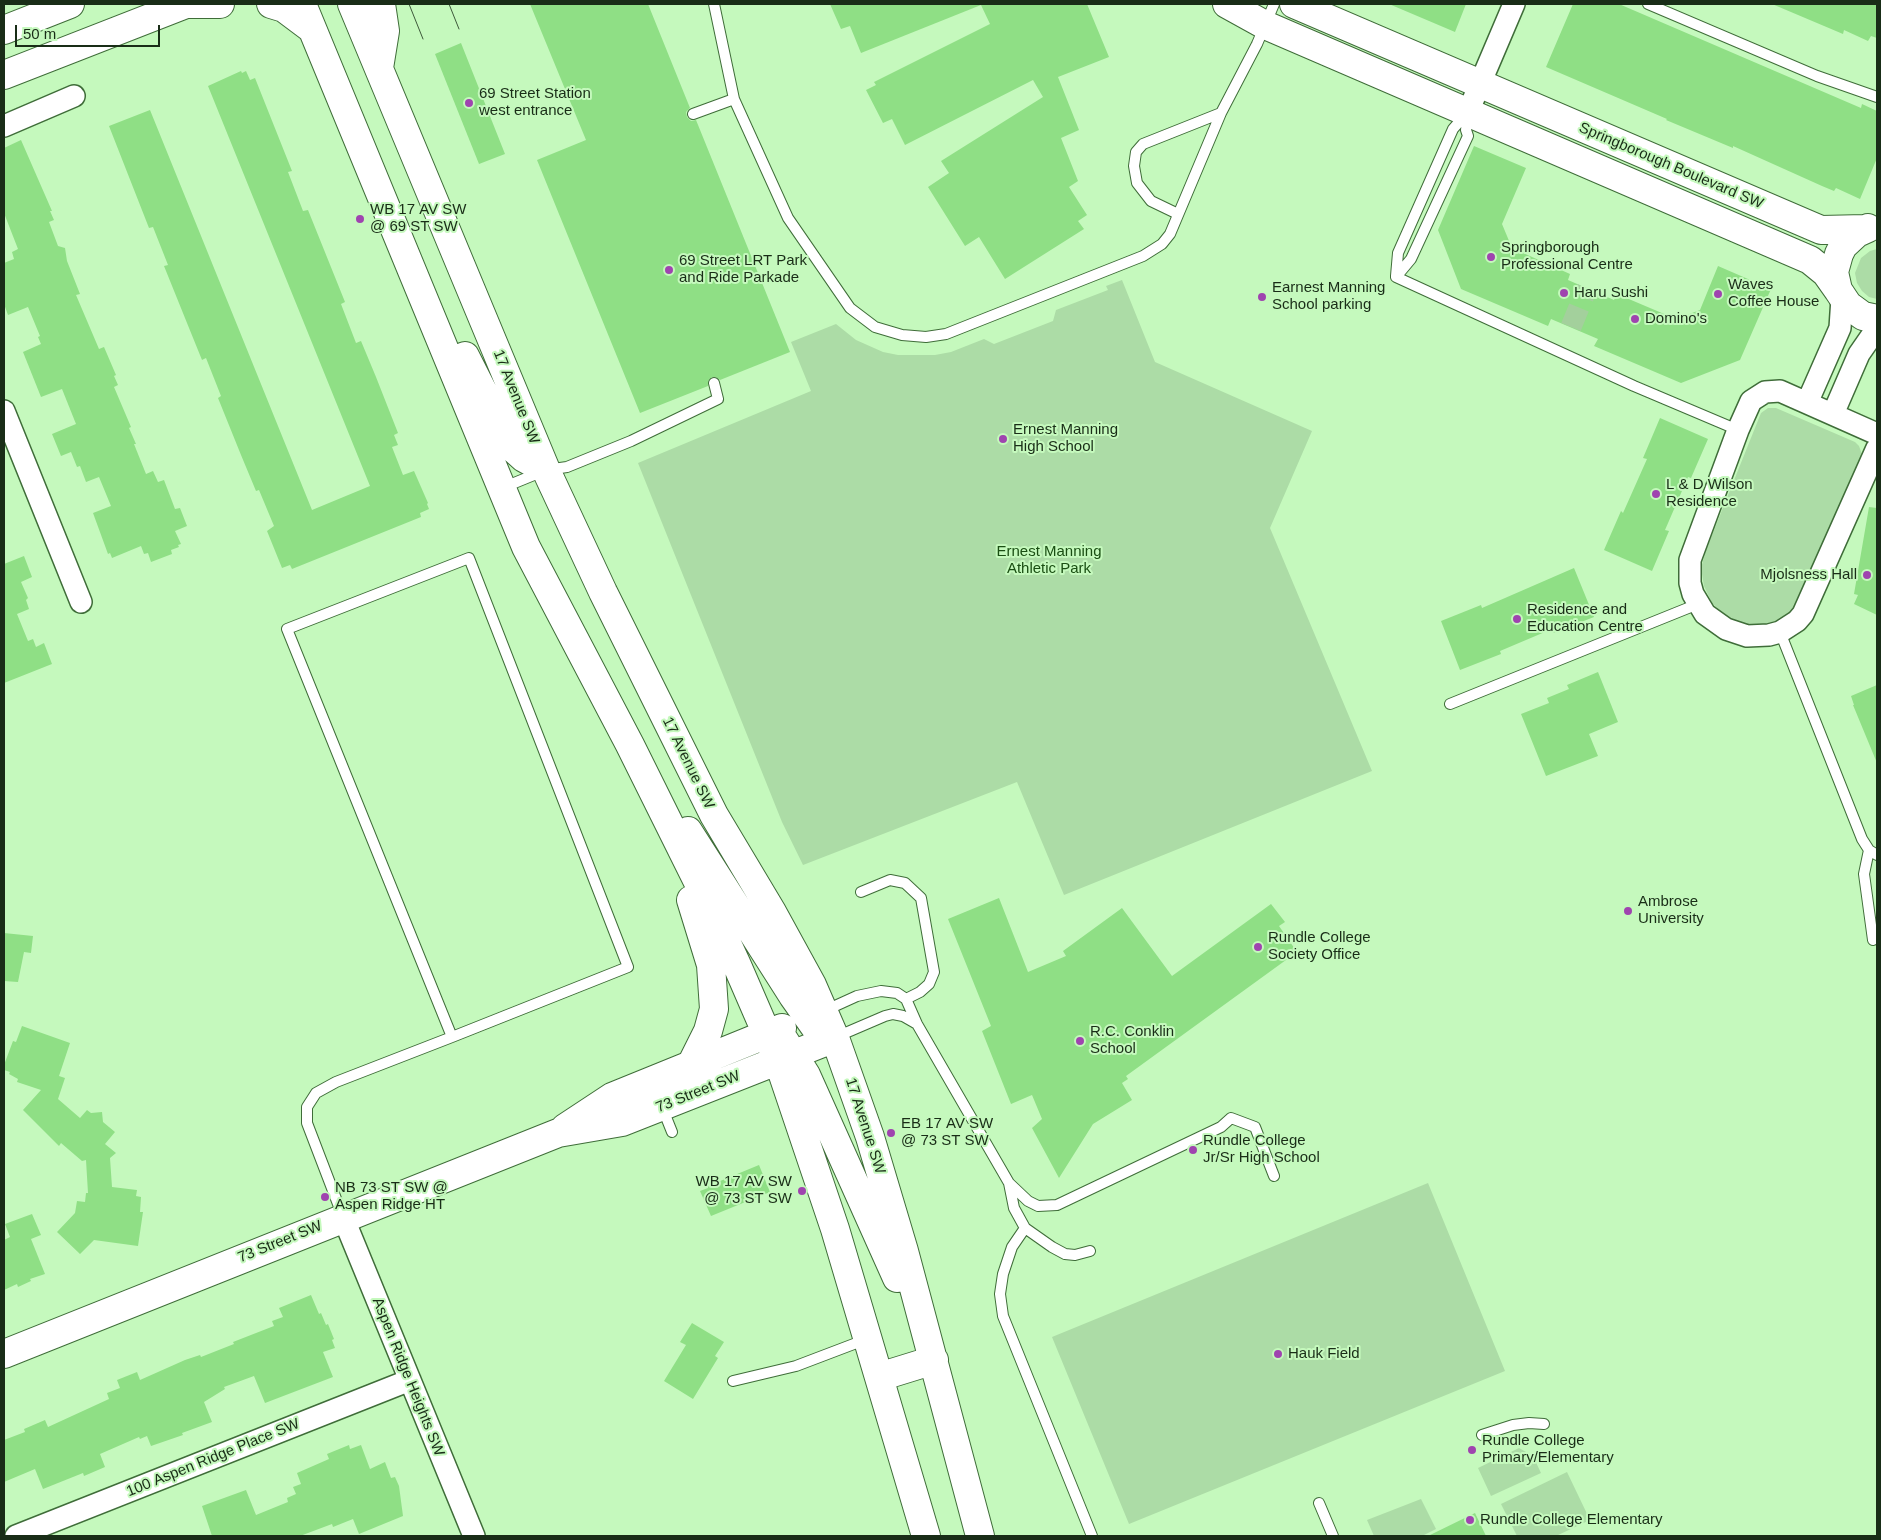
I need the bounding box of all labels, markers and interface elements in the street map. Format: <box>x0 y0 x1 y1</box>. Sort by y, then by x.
scale bar <box>18 15 162 47</box>
text: 50 m <box>23 25 56 42</box>
place label: 69 Street Station west entrance <box>479 85 591 120</box>
marker: 69 Street Station west entrance <box>463 97 475 109</box>
street label: Springborough Boulevard SW <box>1576 119 1766 213</box>
place label: WB 17 AV SW @ 69 ST SW <box>370 201 466 236</box>
marker: WB 17 AV SW @ 69 ST SW <box>354 213 366 225</box>
place label: Springborough Professional Centre <box>1501 239 1633 274</box>
marker: Springborough Professional Centre <box>1485 251 1497 263</box>
place label: 69 Street LRT Park and Ride Parkade <box>679 252 807 287</box>
marker: 69 Street LRT Park and Ride Parkade <box>663 264 675 276</box>
place label: Waves Coffee House <box>1728 276 1819 311</box>
place label: Earnest Manning School parking <box>1272 279 1385 314</box>
place label: Haru Sushi <box>1574 284 1648 302</box>
marker: Haru Sushi <box>1558 287 1570 299</box>
marker: Waves Coffee House <box>1712 288 1724 300</box>
marker: Earnest Manning School parking <box>1256 291 1268 303</box>
place label: Domino's <box>1645 310 1707 328</box>
marker: Domino's <box>1629 313 1641 325</box>
street label: 17 Avenue SW <box>489 347 543 447</box>
place label: Ernest Manning High School <box>1013 421 1118 456</box>
marker: Ernest Manning High School <box>997 433 1009 445</box>
place label: L & D Wilson Residence <box>1666 476 1753 511</box>
marker: L & D Wilson Residence <box>1650 488 1662 500</box>
park label: Ernest Manning Athletic Park <box>996 543 1102 578</box>
place label: Mjolsness Hall <box>1760 566 1857 584</box>
marker: Mjolsness Hall <box>1861 569 1873 581</box>
place label: Residence and Education Centre <box>1527 601 1643 636</box>
marker: Residence and Education Centre <box>1511 613 1523 625</box>
street label: 17 Avenue SW <box>658 714 718 812</box>
place label: Ambrose University <box>1638 893 1704 928</box>
marker: Ambrose University <box>1622 905 1634 917</box>
place label: Rundle College Society Office <box>1268 929 1371 964</box>
marker: Rundle College Society Office <box>1252 941 1264 953</box>
place label: R.C. Conklin School <box>1090 1023 1174 1058</box>
marker: R.C. Conklin School <box>1074 1035 1086 1047</box>
street label: 73 Street SW <box>653 1067 743 1117</box>
street label: 17 Avenue SW <box>841 1076 889 1176</box>
place label: EB 17 AV SW @ 73 ST SW <box>901 1115 993 1150</box>
marker: EB 17 AV SW @ 73 ST SW <box>885 1127 897 1139</box>
place label: Rundle College Jr/Sr High School <box>1203 1132 1320 1167</box>
marker: Rundle College Jr/Sr High School <box>1187 1144 1199 1156</box>
place label: WB 17 AV SW @ 73 ST SW <box>696 1173 792 1208</box>
place label: NB 73 ST SW @ Aspen Ridge HT <box>335 1179 448 1214</box>
marker: WB 17 AV SW @ 73 ST SW <box>796 1185 808 1197</box>
marker: NB 73 ST SW @ Aspen Ridge HT <box>319 1191 331 1203</box>
street label: 73 Street SW <box>235 1217 325 1267</box>
street label: Aspen Ridge Heights SW <box>368 1295 448 1459</box>
place label: Hauk Field <box>1288 1345 1360 1363</box>
marker: Hauk Field <box>1272 1348 1284 1360</box>
street label: 100 Aspen Ridge Place SW <box>124 1415 302 1501</box>
place label: Rundle College Primary/Elementary <box>1482 1432 1614 1467</box>
marker: Rundle College Primary/Elementary <box>1466 1444 1478 1456</box>
place label: Rundle College Elementary <box>1480 1511 1663 1529</box>
marker: Rundle College Elementary <box>1464 1514 1476 1526</box>

